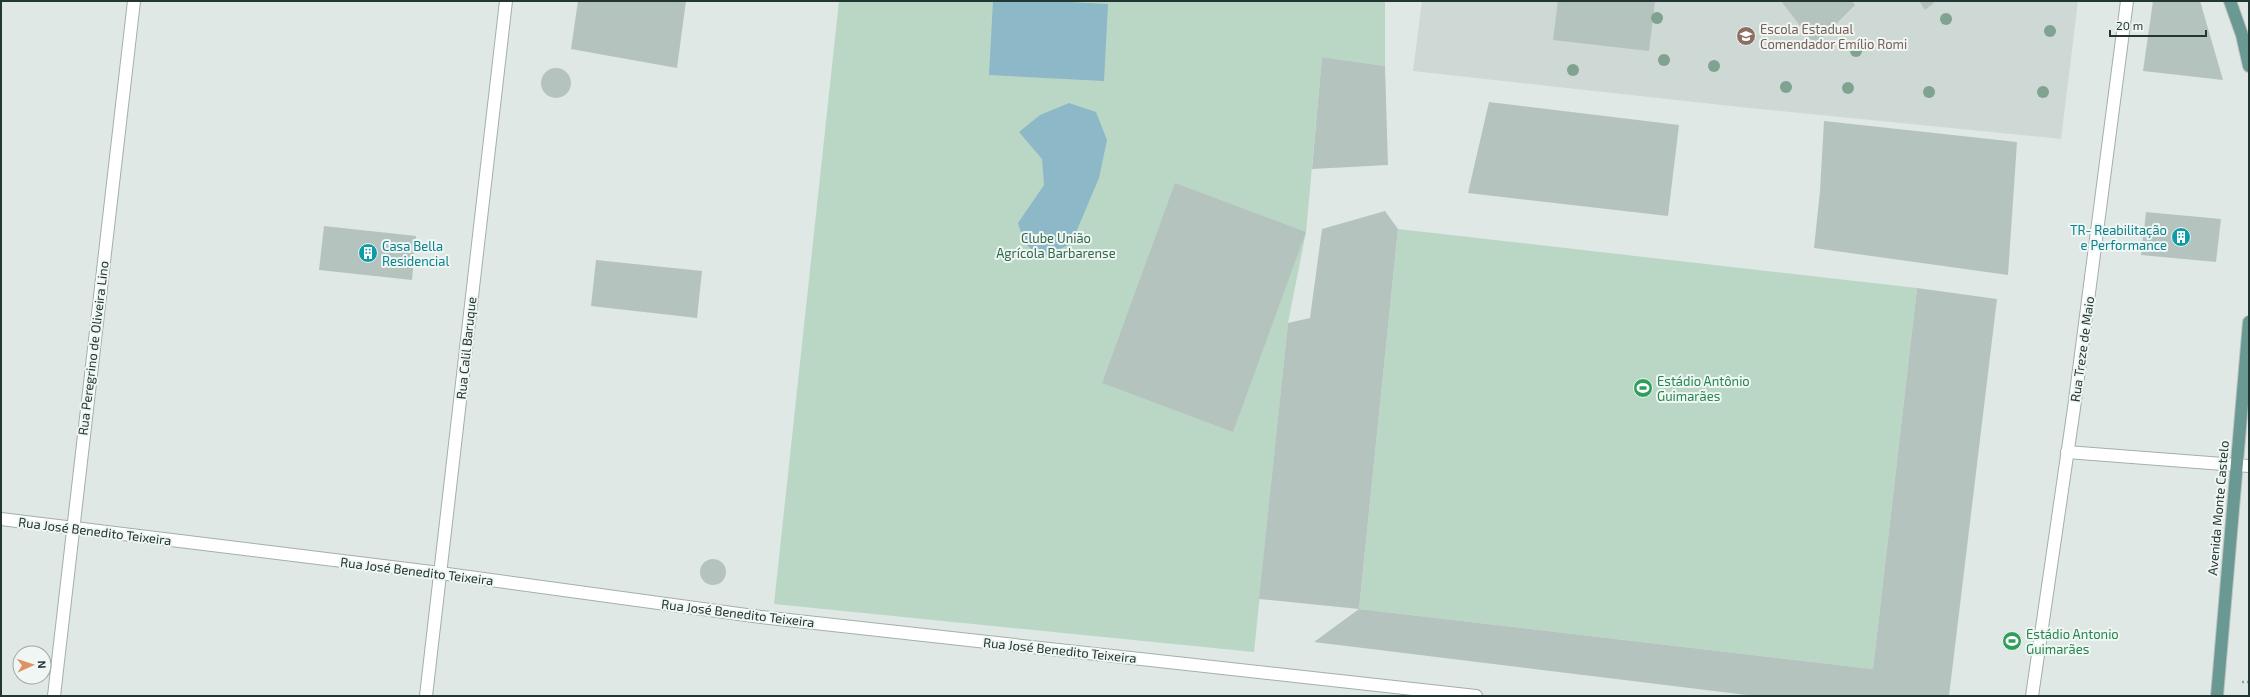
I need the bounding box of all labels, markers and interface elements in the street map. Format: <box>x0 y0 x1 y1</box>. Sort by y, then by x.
scale bar <box>2110 12 2206 38</box>
text: 20 m <box>2116 18 2143 32</box>
place label: Escola Estadual Comendador Emílio Romi <box>1760 21 1907 52</box>
school or university icon: Escola Estadual Comendador Emílio Romi <box>1735 25 1757 47</box>
place label: TR- Reabilitação e Performance <box>2070 222 2167 253</box>
building icon: TR- Reabilitação e Performance <box>2170 226 2192 248</box>
park label: Clube União Agrícola Barbarense <box>996 230 1116 261</box>
place label: Casa Bella Residencial <box>382 238 449 269</box>
building icon: Casa Bella Residencial <box>357 242 379 264</box>
street label: Rua Peregrino de Oliveira Lino <box>74 260 112 436</box>
street label: Rua Treze de Maio <box>2067 295 2097 403</box>
street label: Rua Calil Baruque <box>453 296 479 400</box>
place label: Estádio Antônio Guimarães <box>1657 373 1750 404</box>
sports icon: Estádio Antônio Guimarães <box>1632 377 1654 399</box>
street label: Avenida Monte Castelo <box>2204 440 2232 576</box>
street label: Rua José Benedito Teixeira <box>17 514 173 548</box>
street label: Rua José Benedito Teixeira <box>339 554 495 588</box>
street label: Rua José Benedito Teixeira <box>660 596 816 630</box>
place label: Estádio Antonio Guimarães <box>2026 626 2119 657</box>
sports icon: Estádio Antonio Guimarães <box>2001 630 2023 652</box>
street label: Rua José Benedito Teixeira <box>982 634 1138 666</box>
north arrow <box>12 645 52 685</box>
text: N <box>36 660 49 669</box>

